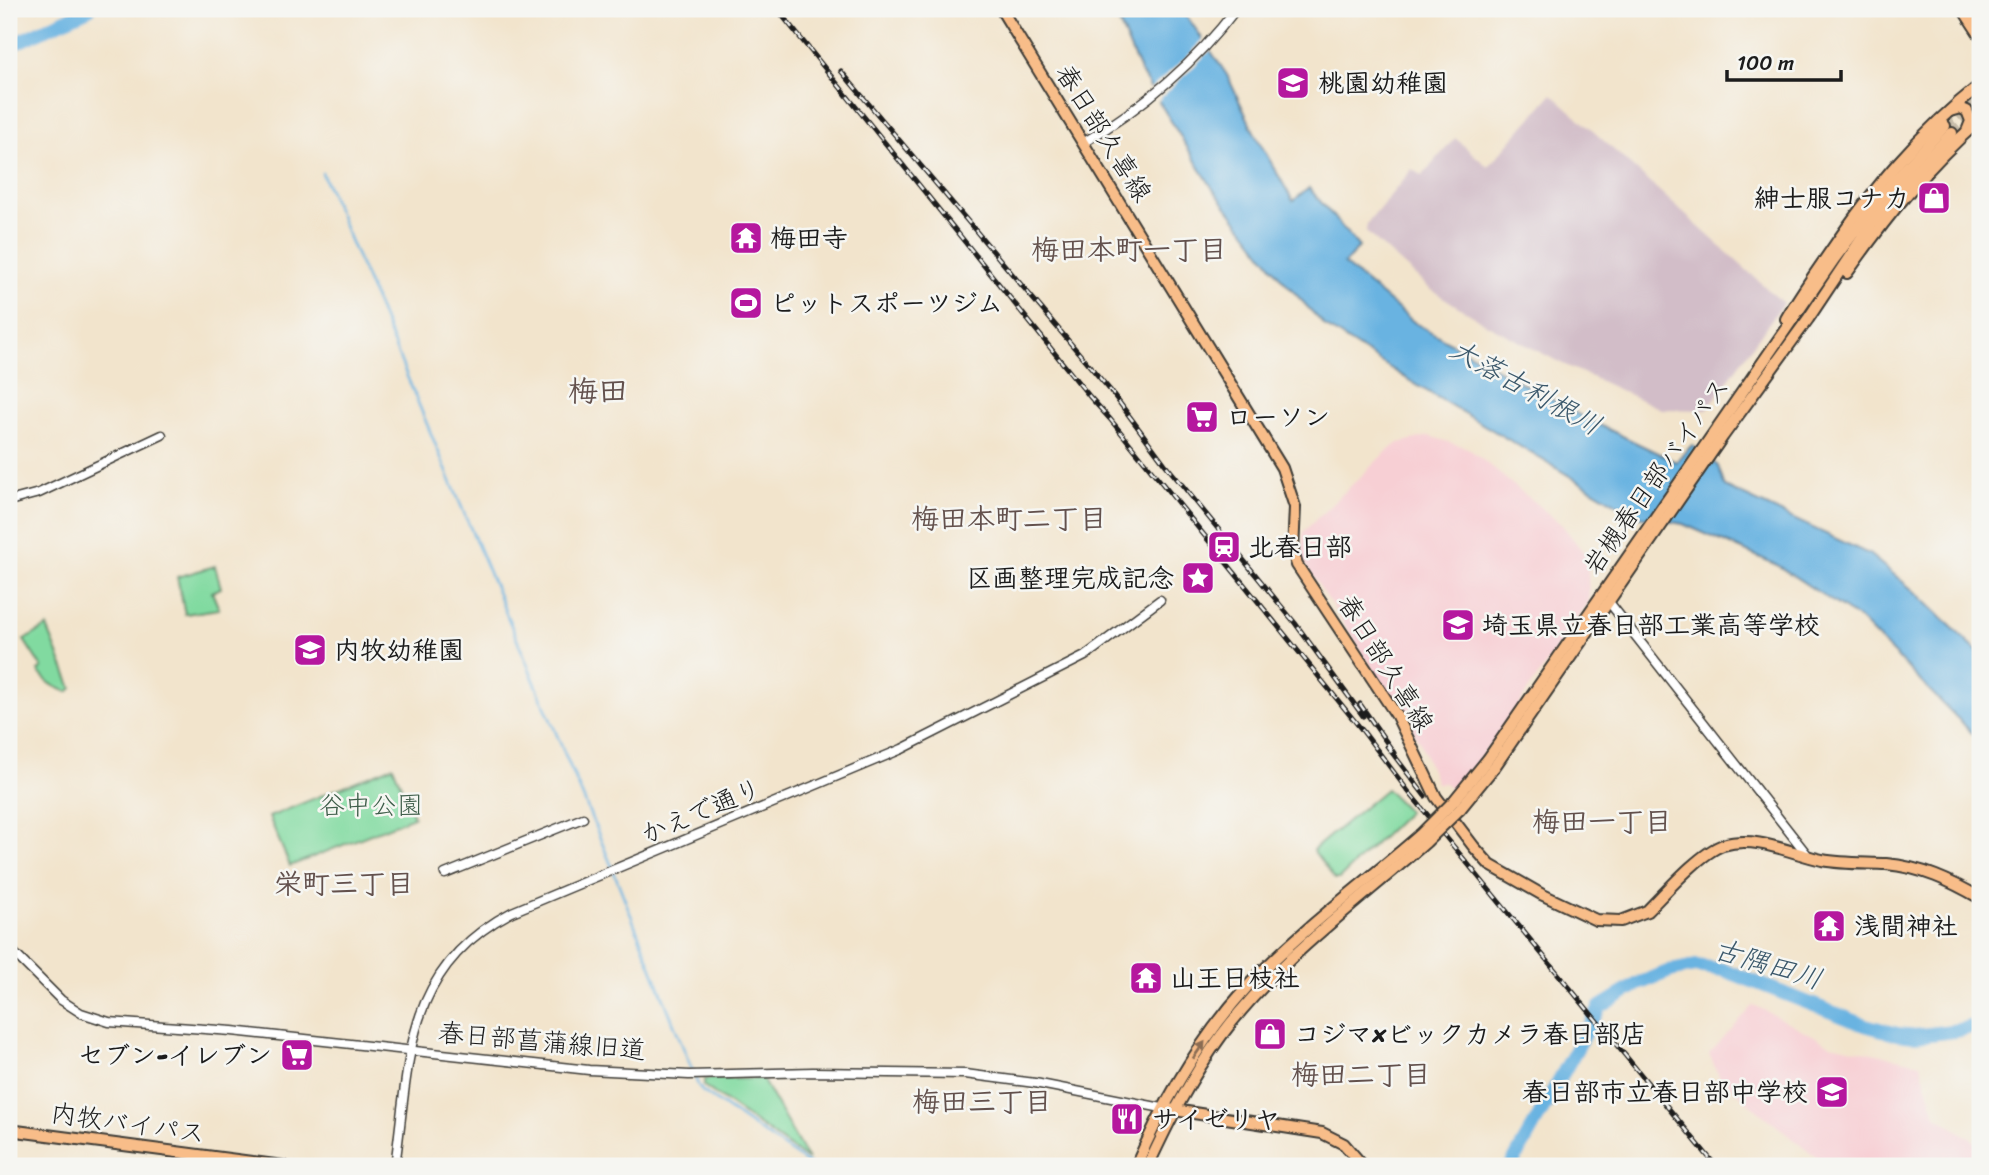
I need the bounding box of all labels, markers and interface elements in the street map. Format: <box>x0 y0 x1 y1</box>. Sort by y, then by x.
scale bar <box>1727 38 1840 82</box>
text: 100 m <box>1737 44 1794 82</box>
street label: 春日部久喜線 <box>1043 55 1165 211</box>
place label: 桃園幼稚園 <box>1318 60 1448 106</box>
school or university icon: 桃園幼稚園 <box>1274 64 1312 102</box>
place label: 紳士服コナカ <box>1754 175 1910 221</box>
shop icon: 紳士服コナカ <box>1915 179 1953 217</box>
place label: 梅田寺 <box>770 215 848 261</box>
temple icon: 梅田寺 <box>727 219 765 257</box>
district label: 梅田本町一丁目 <box>1031 225 1227 274</box>
place label: ピットスポーツジム <box>770 280 1003 326</box>
sports icon: ピットスポーツジム <box>727 284 765 322</box>
water label: 大落古利根川 <box>1441 325 1611 449</box>
district label: 梅田 <box>568 364 628 418</box>
street label: 岩槻春日部バイパス <box>1570 367 1742 585</box>
place label: ローソン <box>1226 394 1330 440</box>
supermarket icon: ローソン <box>1183 398 1221 436</box>
district label: 梅田本町二丁目 <box>911 494 1107 543</box>
place label: 北春日部 <box>1248 524 1352 570</box>
station icon: 北春日部 <box>1205 528 1243 566</box>
place label: 区画整理完成記念 <box>966 555 1174 601</box>
place icon: 区画整理完成記念 <box>1179 559 1217 597</box>
street label: 春日部久喜線 <box>1325 585 1447 741</box>
place label: 埼玉県立春日部工業高等学校 <box>1482 602 1820 648</box>
school or university icon: 埼玉県立春日部工業高等学校 <box>1439 606 1477 644</box>
place label: 内牧幼稚園 <box>334 627 464 673</box>
school or university icon: 内牧幼稚園 <box>291 631 329 669</box>
street label: かえで通り <box>633 765 769 857</box>
park label: 谷中公園 <box>319 782 423 828</box>
district label: 梅田一丁目 <box>1532 797 1672 846</box>
district label: 栄町三丁目 <box>274 859 414 908</box>
place label: 浅間神社 <box>1854 903 1958 949</box>
temple icon: 浅間神社 <box>1810 907 1848 945</box>
water label: 古隅田川 <box>1707 924 1829 1004</box>
place label: 山王日枝社 <box>1170 955 1300 1001</box>
temple icon: 山王日枝社 <box>1127 959 1165 997</box>
street label: 春日部菖蒲線旧道 <box>436 1009 648 1073</box>
place label: コジマ×ビックカメラ春日部店 <box>1294 1011 1646 1057</box>
shop icon: コジマ×ビックカメラ春日部店 <box>1251 1015 1289 1053</box>
place label: セブン-イレブン <box>78 1032 272 1078</box>
supermarket icon: セブン-イレブン <box>278 1036 316 1074</box>
one-way arrow <box>1192 1041 1206 1059</box>
district label: 梅田二丁目 <box>1291 1050 1431 1099</box>
place label: 春日部市立春日部中学校 <box>1522 1069 1808 1115</box>
school or university icon: 春日部市立春日部中学校 <box>1813 1073 1851 1111</box>
district label: 梅田三丁目 <box>912 1077 1052 1126</box>
street label: 内牧バイパス <box>48 1089 208 1157</box>
place label: サイゼリヤ <box>1152 1096 1280 1142</box>
restaurant icon: サイゼリヤ <box>1108 1100 1146 1138</box>

